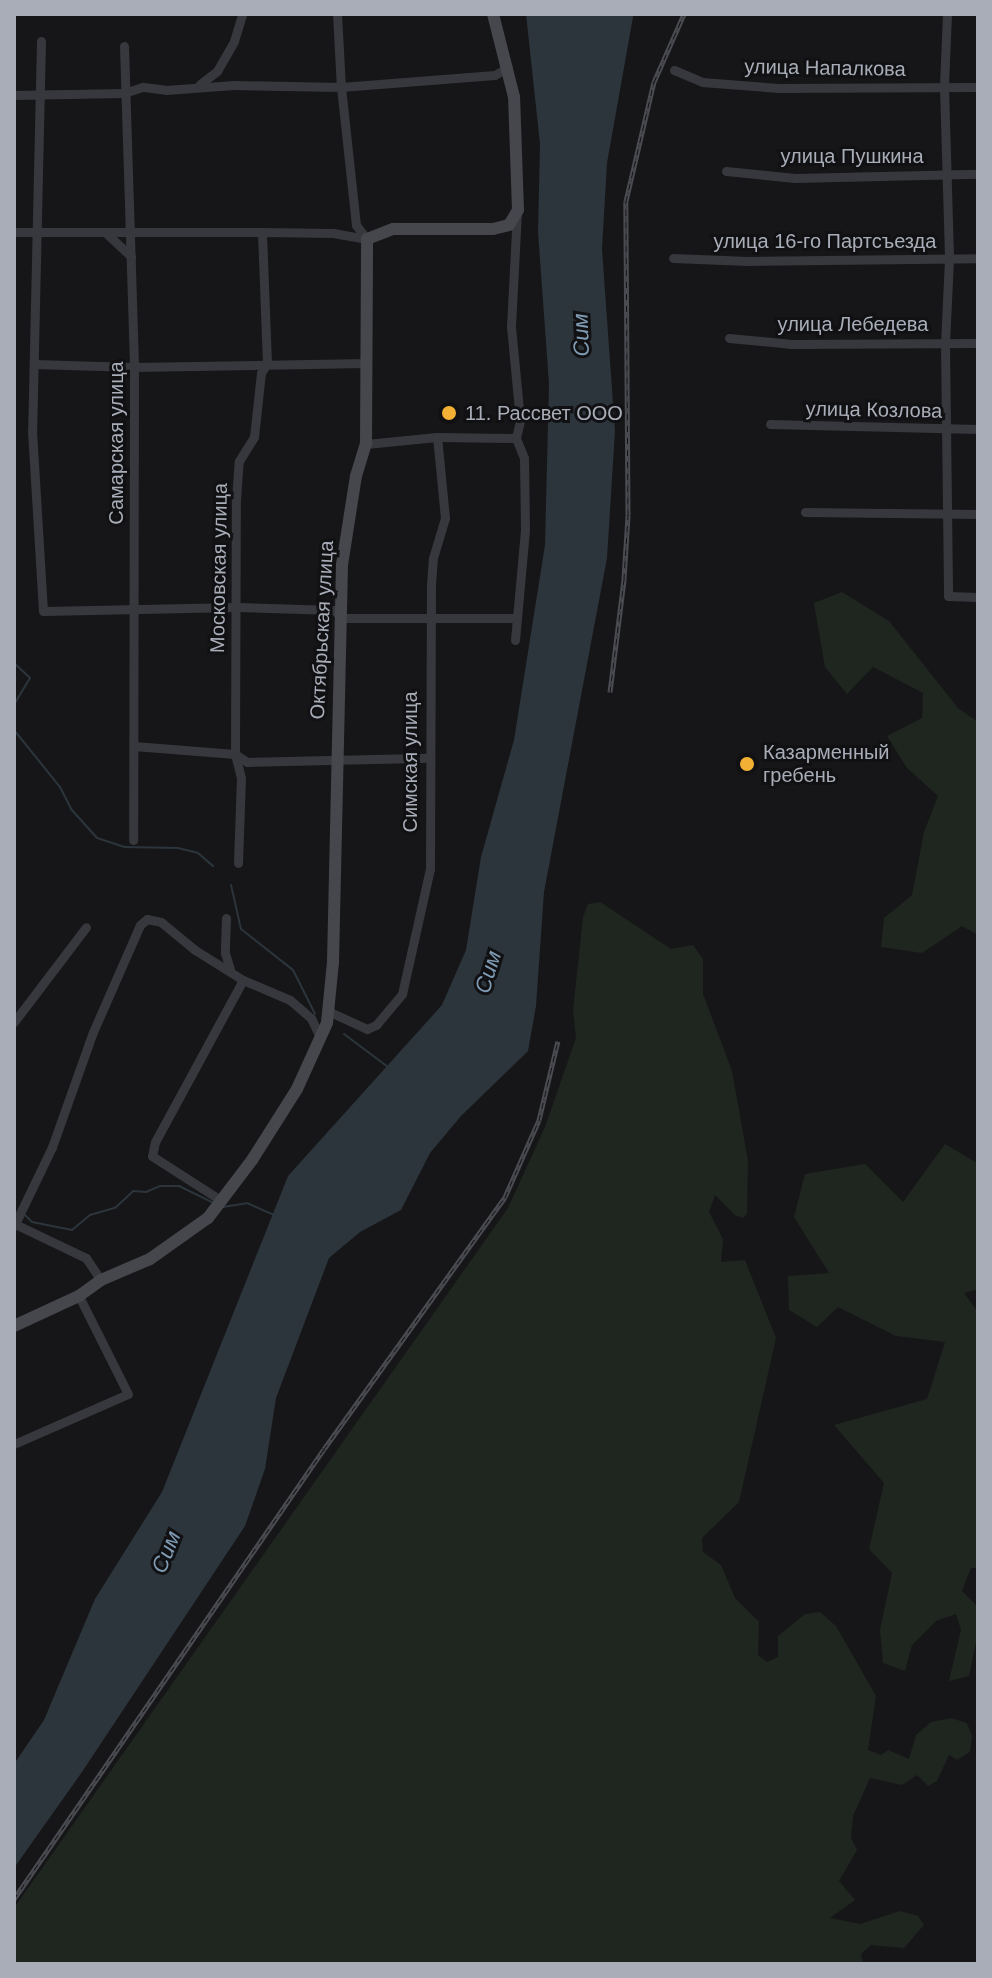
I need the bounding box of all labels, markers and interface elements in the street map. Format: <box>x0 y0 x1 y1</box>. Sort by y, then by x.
street label: улица Напалкова <box>744 55 906 81</box>
street label: улица Пушкина <box>780 144 924 168</box>
street label: улица 16-го Партсъезда <box>714 229 936 253</box>
street label: улица Лебедева <box>778 312 928 336</box>
water label: Сим <box>567 313 595 357</box>
street label: Самарская улица <box>104 361 128 525</box>
street label: улица Козлова <box>806 397 942 423</box>
place label: 11. Рассвет ООО <box>465 401 623 425</box>
marker: 11. Рассвет ООО <box>440 404 458 422</box>
street label: Московская улица <box>206 483 232 653</box>
street label: Октябрьская улица <box>305 540 339 720</box>
street label: Симская улица <box>398 691 422 833</box>
place label: Казарменный гребень <box>763 740 889 787</box>
marker: Казарменный гребень <box>738 755 756 773</box>
water label: Сим <box>469 947 507 997</box>
water label: Сим <box>146 1527 186 1577</box>

